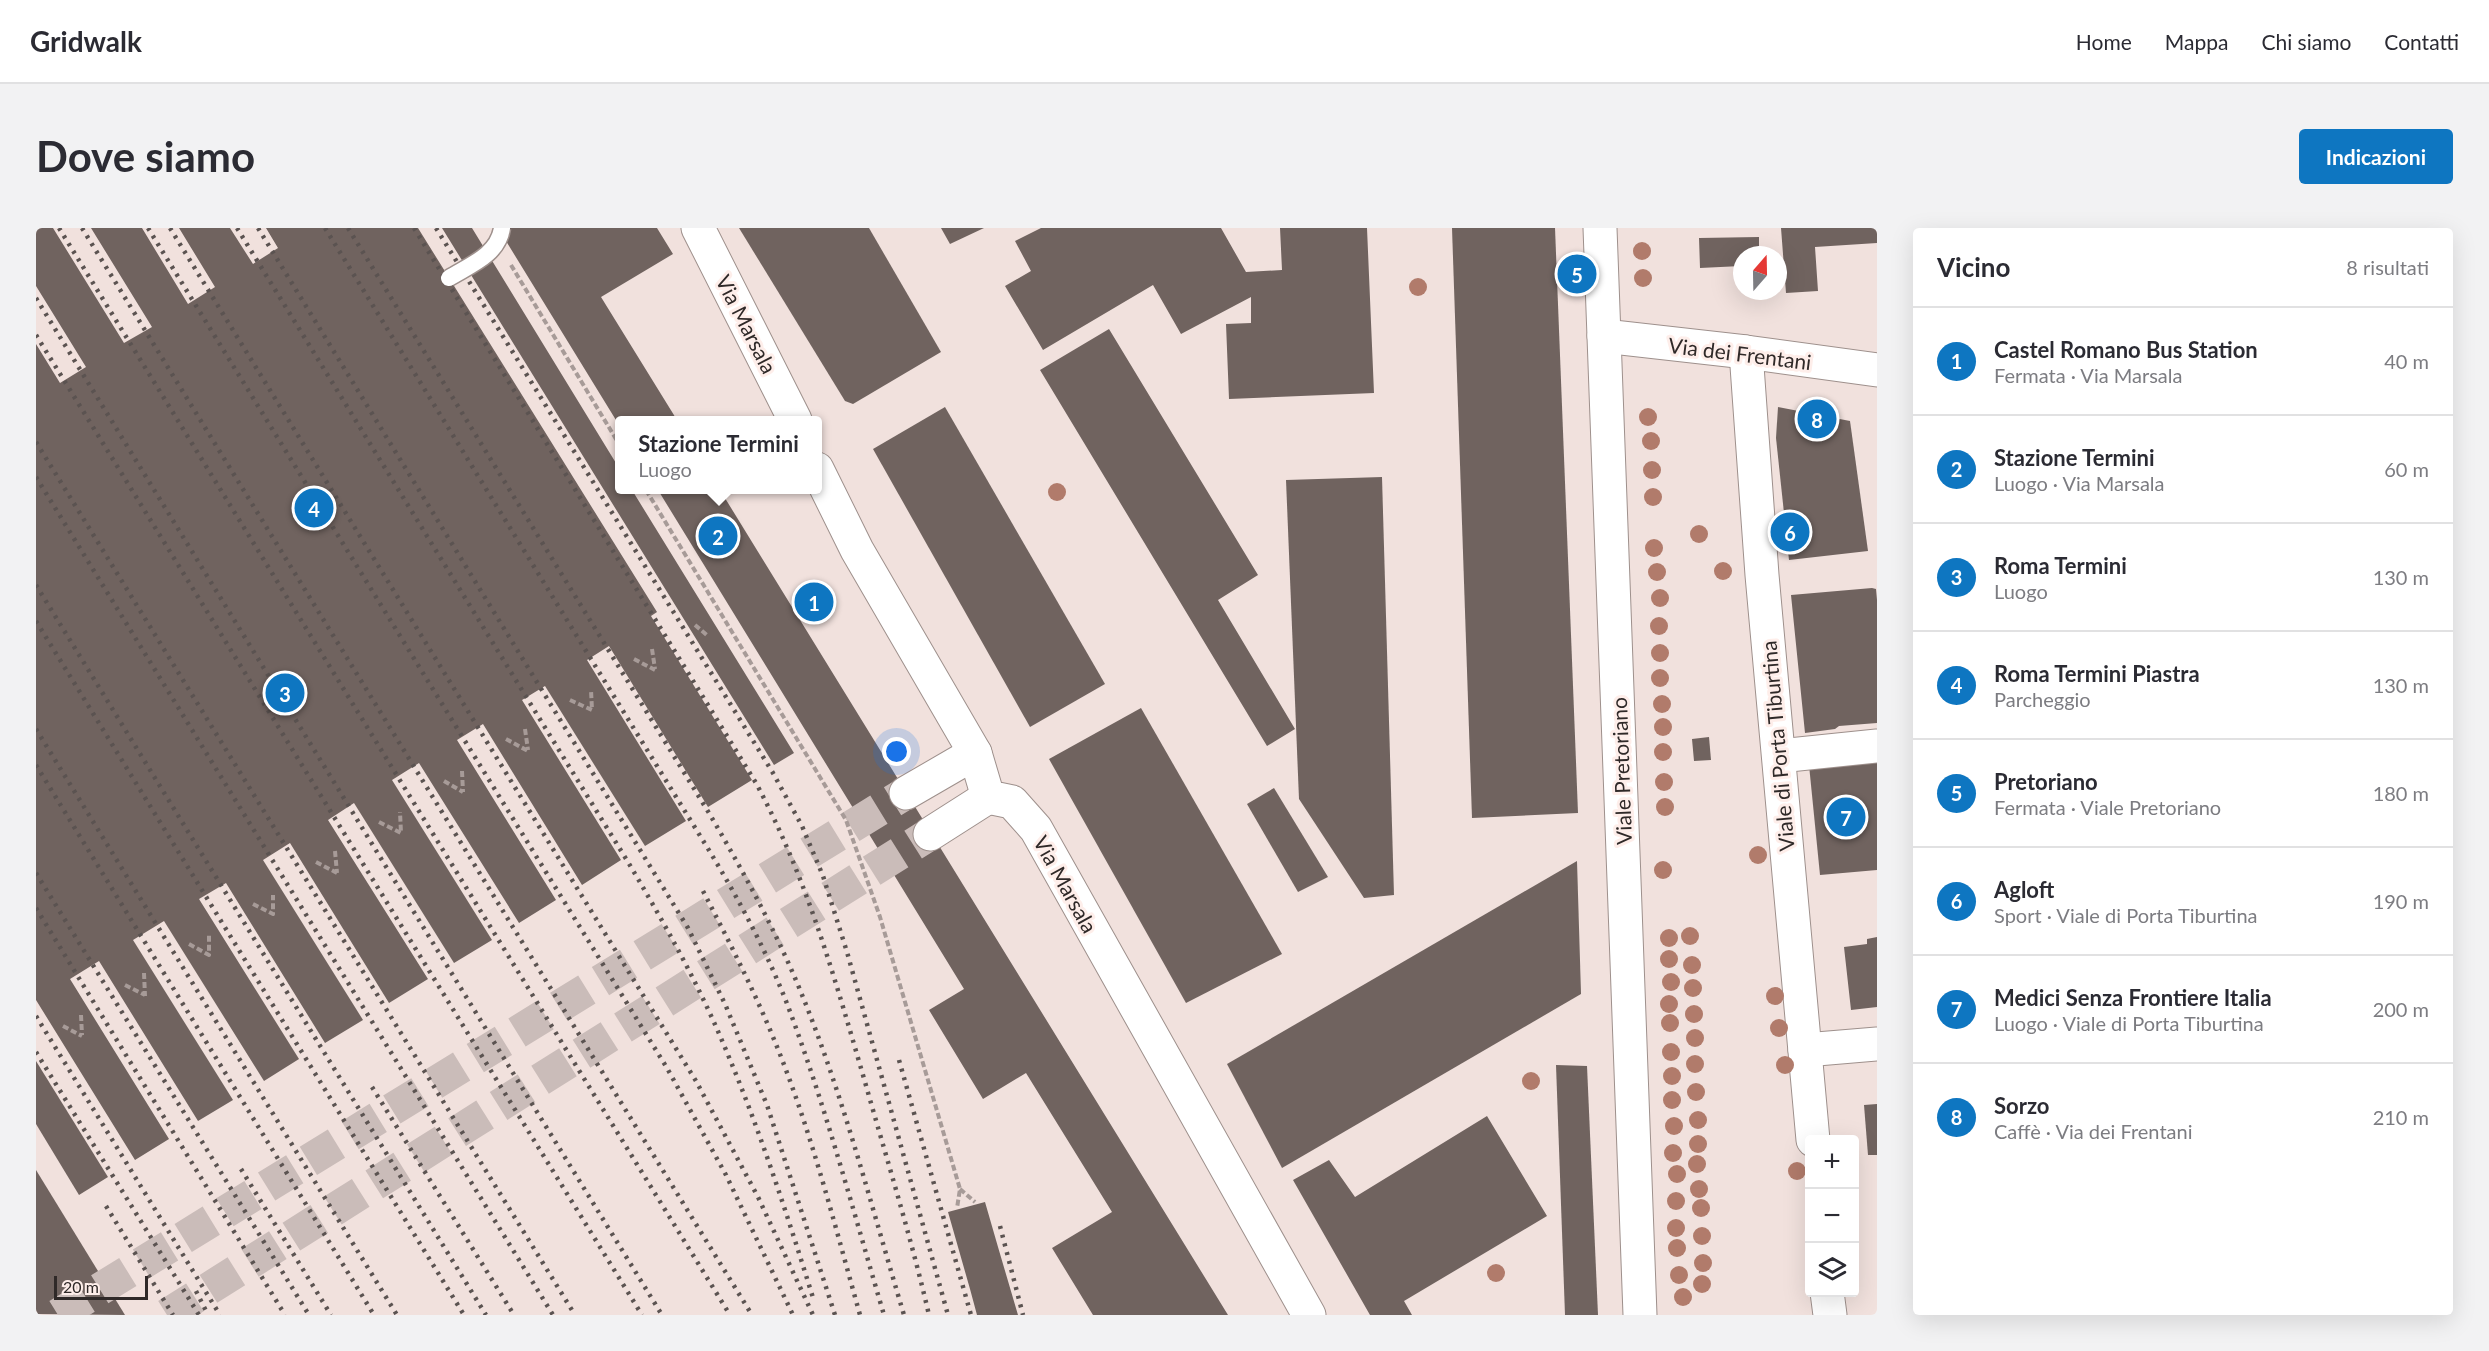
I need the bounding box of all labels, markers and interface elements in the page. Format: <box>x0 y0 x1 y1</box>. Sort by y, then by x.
text: Gridwalk <box>30 24 142 58</box>
text: Home <box>2076 29 2132 54</box>
text: Mappa <box>2165 29 2228 54</box>
text: Chi siamo <box>2261 29 2351 54</box>
text: Contatti <box>2384 29 2459 54</box>
button: Indicazioni <box>2299 129 2453 184</box>
text: Dove siamo <box>36 131 255 181</box>
north arrow <box>1733 246 1787 300</box>
text: Vicino <box>1937 251 2010 283</box>
pin: 5 <box>1558 252 1596 296</box>
text: 8 risultati <box>2346 255 2429 279</box>
street label: Via Marsala <box>712 271 782 377</box>
street label: Via dei Frentani <box>1667 332 1813 374</box>
text: Castel Romano Bus Station <box>1994 336 2258 363</box>
text: 1 <box>1951 349 1962 373</box>
text: 40 m <box>2384 349 2429 373</box>
text: Fermata · Via Marsala <box>1994 363 2182 387</box>
pin: 8 <box>1798 396 1836 441</box>
popup <box>615 416 822 494</box>
text: Stazione Termini <box>638 430 799 457</box>
text: Stazione Termini <box>1994 444 2155 471</box>
text: Luogo <box>638 457 692 481</box>
text: 2 <box>1951 457 1962 481</box>
text: 60 m <box>2384 457 2429 481</box>
text: Luogo · Via Marsala <box>1994 471 2165 495</box>
pin: 4 <box>294 486 334 530</box>
pin: 6 <box>1770 510 1810 554</box>
pin: 2 <box>698 514 738 558</box>
text: Roma Termini <box>1994 552 2127 579</box>
text: 3 <box>1951 565 1962 589</box>
text: 130 m <box>2373 565 2429 589</box>
text: Luogo <box>1994 579 2048 603</box>
pin: 1 <box>794 580 834 625</box>
street label: Viale di Porta Tiburtina <box>1755 640 1799 852</box>
text: Roma Termini Piastra <box>1994 660 2200 687</box>
pin: 3 <box>266 670 304 716</box>
text: 4 <box>1951 673 1962 697</box>
text: 130 m <box>2373 673 2429 697</box>
text: Parcheggio <box>1994 687 2091 711</box>
street label: Viale Pretoriano <box>1606 697 1636 845</box>
your location <box>882 737 911 766</box>
text: Pretoriano <box>1994 768 2098 795</box>
text: 5 <box>1951 781 1962 805</box>
text: 180 m <box>2373 781 2429 805</box>
pin: 7 <box>1826 794 1866 840</box>
text: Fermata · Viale Pretoriano <box>1994 795 2221 819</box>
street label: Via Marsala <box>1029 831 1103 937</box>
text: Agloft <box>1994 876 2054 903</box>
text: 6 <box>1951 889 1962 913</box>
text: 190 m <box>2373 889 2429 913</box>
text: Sport · Viale di Porta Tiburtina <box>1994 903 2257 927</box>
text: Medici Senza Frontiere Italia <box>1994 984 2272 1011</box>
text: 7 <box>1951 997 1962 1021</box>
text: 200 m <box>2373 997 2429 1021</box>
text: Luogo · Viale di Porta Tiburtina <box>1994 1011 2264 1035</box>
text: Sorzo <box>1994 1092 2049 1119</box>
text: 8 <box>1951 1105 1962 1129</box>
text: 210 m <box>2373 1105 2429 1129</box>
text: Caffè · Via dei Frentani <box>1994 1119 2192 1143</box>
map controls <box>1805 1135 1859 1297</box>
button: + <box>1805 1135 1859 1189</box>
button: − <box>1805 1189 1859 1243</box>
button: layers <box>1805 1243 1859 1297</box>
scale bar <box>54 1273 148 1300</box>
text: 20 m <box>63 1277 99 1296</box>

